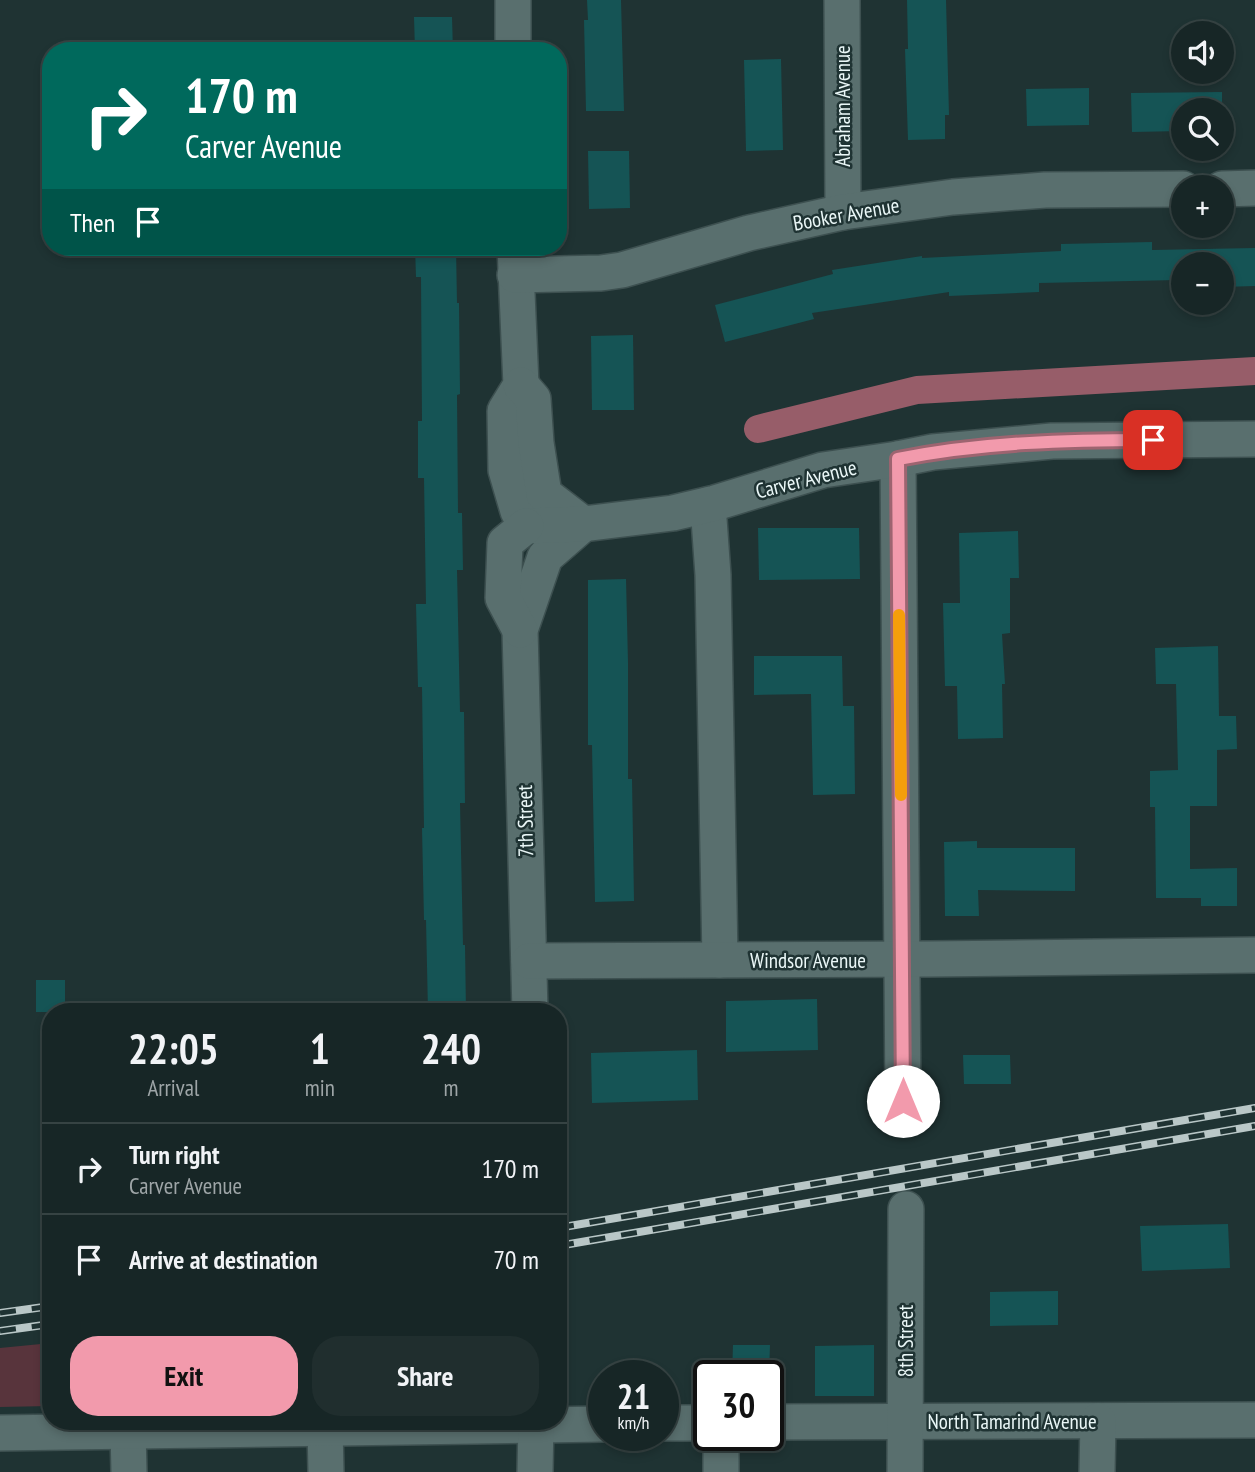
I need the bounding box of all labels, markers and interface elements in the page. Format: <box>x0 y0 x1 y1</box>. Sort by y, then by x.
map controls <box>1171 21 1234 315</box>
button: sound <box>1171 21 1234 84</box>
street label: Abraham Avenue <box>829 45 856 167</box>
text: 170 m <box>185 63 298 127</box>
icon: right <box>70 70 161 161</box>
button: search <box>1171 98 1234 161</box>
text: Carver Avenue <box>185 125 342 167</box>
button: + <box>1171 175 1234 238</box>
street label: Booker Avenue <box>791 191 901 237</box>
icon: arrive <box>129 203 167 241</box>
text: Then <box>70 206 115 239</box>
button: − <box>1171 252 1234 315</box>
pin <box>1123 410 1183 470</box>
icon: arrive <box>1134 421 1172 459</box>
street label: Carver Avenue <box>753 453 859 505</box>
street label: 7th Street <box>511 784 539 857</box>
street label: Windsor Avenue <box>750 947 866 974</box>
text: 22:05 <box>128 1021 219 1076</box>
text: 1 <box>310 1021 330 1076</box>
text: 240 <box>421 1021 481 1076</box>
position arrow <box>866 1064 940 1138</box>
text: Arrival <box>147 1073 199 1102</box>
text: min <box>305 1073 335 1102</box>
text: m <box>443 1073 458 1102</box>
text: Turn right <box>129 1138 220 1171</box>
icon: right <box>70 1150 108 1188</box>
text: 170 m <box>481 1152 539 1185</box>
text: Carver Avenue <box>129 1171 242 1200</box>
icon: arrive <box>70 1241 108 1279</box>
text: Arrive at destination <box>129 1243 318 1276</box>
text: 70 m <box>493 1243 539 1276</box>
street label: 8th Street <box>892 1305 919 1377</box>
button: Exit <box>70 1336 298 1416</box>
button: Share <box>312 1336 539 1416</box>
speed limit sign: 30 <box>693 1360 784 1451</box>
text: 21 <box>617 1373 650 1419</box>
street label: North Tamarind Avenue <box>927 1408 1097 1435</box>
text: km/h <box>618 1411 649 1434</box>

